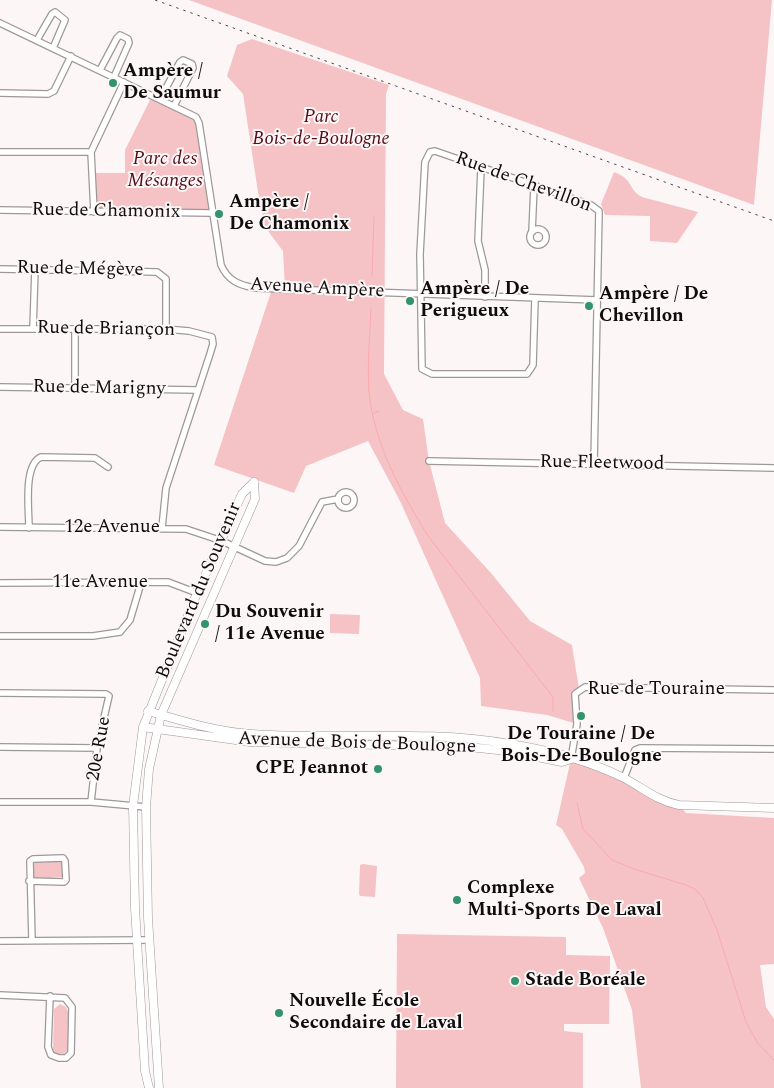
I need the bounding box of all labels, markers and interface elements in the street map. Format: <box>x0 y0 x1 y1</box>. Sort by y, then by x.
place label: Ampère / De Saumur <box>123 61 221 105</box>
marker: Ampère / De Saumur <box>107 77 119 89</box>
park label: Parc Bois-de-Boulogne <box>252 107 390 151</box>
street label: Rue de Chevillon <box>452 148 594 218</box>
park label: Parc des Mésanges <box>127 149 203 193</box>
place label: Ampère / De Chamonix <box>229 192 349 236</box>
street label: Rue de Chamonix <box>31 199 181 225</box>
marker: Ampère / De Chamonix <box>213 208 225 220</box>
street label: Rue de Mégève <box>16 257 144 283</box>
street label: Avenue Ampère <box>249 274 385 304</box>
place label: Ampère / De Perigueux <box>420 279 529 323</box>
place label: Ampère / De Chevillon <box>599 284 708 328</box>
marker: Ampère / De Perigueux <box>404 295 416 307</box>
marker: Ampère / De Chevillon <box>583 300 595 312</box>
street label: Rue de Briançon <box>37 317 175 343</box>
street label: Rue de Marigny <box>32 376 166 402</box>
street label: Rue Fleetwood <box>539 452 665 476</box>
street label: Boulevard du Souvenir <box>152 499 248 683</box>
street label: 12e Avenue <box>64 517 160 539</box>
street label: 11e Avenue <box>52 572 148 594</box>
place label: Du Souvenir / 11e Avenue <box>215 602 325 646</box>
marker: Du Souvenir / 11e Avenue <box>199 618 211 630</box>
street label: Rue de Touraine <box>587 679 725 701</box>
marker: De Touraine / De Bois-De-Boulogne <box>575 710 587 722</box>
street label: 20e Rue <box>83 715 117 783</box>
place label: De Touraine / De Bois-De-Boulogne <box>500 724 662 768</box>
street label: Avenue de Bois de Boulogne <box>237 728 477 760</box>
place label: CPE Jeannot <box>255 758 368 780</box>
marker: CPE Jeannot <box>372 763 384 775</box>
place label: Complexe Multi-Sports De Laval <box>467 878 662 922</box>
marker: Complexe Multi-Sports De Laval <box>451 894 463 906</box>
place label: Stade Boréale <box>525 970 645 992</box>
marker: Stade Boréale <box>509 975 521 987</box>
place label: Nouvelle École Secondaire de Laval <box>289 991 463 1035</box>
marker: Nouvelle École Secondaire de Laval <box>273 1007 285 1019</box>

